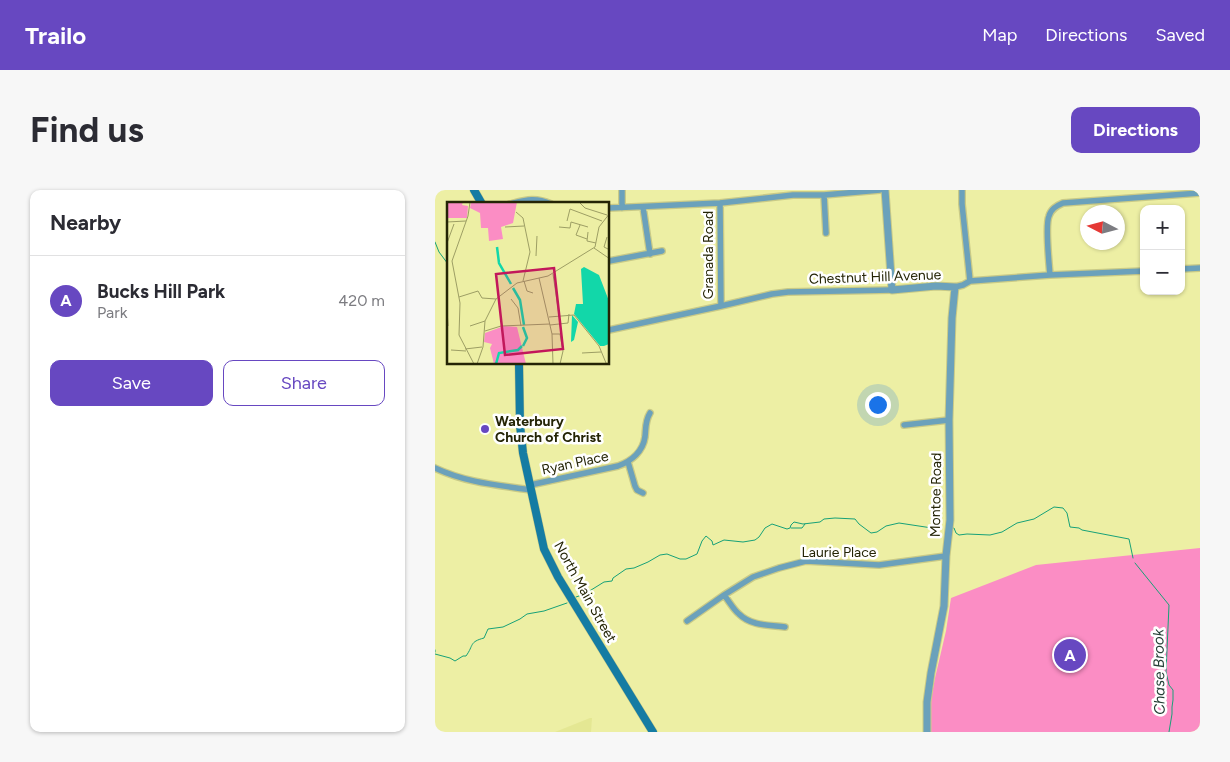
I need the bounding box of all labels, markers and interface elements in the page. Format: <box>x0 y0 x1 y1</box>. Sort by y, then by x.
text: Trailo <box>25 21 86 50</box>
text: Map <box>982 24 1017 46</box>
text: Directions <box>1045 24 1127 46</box>
text: Saved <box>1155 24 1205 46</box>
button: Directions <box>1071 107 1200 153</box>
text: Find us <box>30 109 144 151</box>
inset map <box>447 202 610 365</box>
north arrow <box>1080 205 1125 250</box>
map controls <box>1140 205 1185 295</box>
button: + <box>1140 205 1185 250</box>
text: Nearby <box>50 210 121 235</box>
street label: Granada Road <box>700 211 717 299</box>
button: − <box>1140 250 1185 295</box>
street label: Chestnut Hill Avenue <box>809 266 942 288</box>
text: Bucks Hill Park <box>97 280 225 303</box>
text: A <box>60 291 72 310</box>
text: 420 m <box>338 291 385 310</box>
text: Park <box>97 303 127 322</box>
button: Save <box>50 360 213 406</box>
button: Share <box>223 360 385 406</box>
your location <box>865 392 891 418</box>
place label: Waterbury Church of Christ <box>495 413 602 446</box>
marker: Waterbury Church of Christ <box>479 423 491 435</box>
street label: Ryan Place <box>540 448 610 478</box>
street label: Montoe Road <box>927 453 945 537</box>
street label: North Main Street <box>550 538 620 646</box>
street label: Laurie Place <box>802 544 877 561</box>
water label: Chase Brook <box>1149 628 1169 715</box>
pin: A <box>1054 636 1086 674</box>

